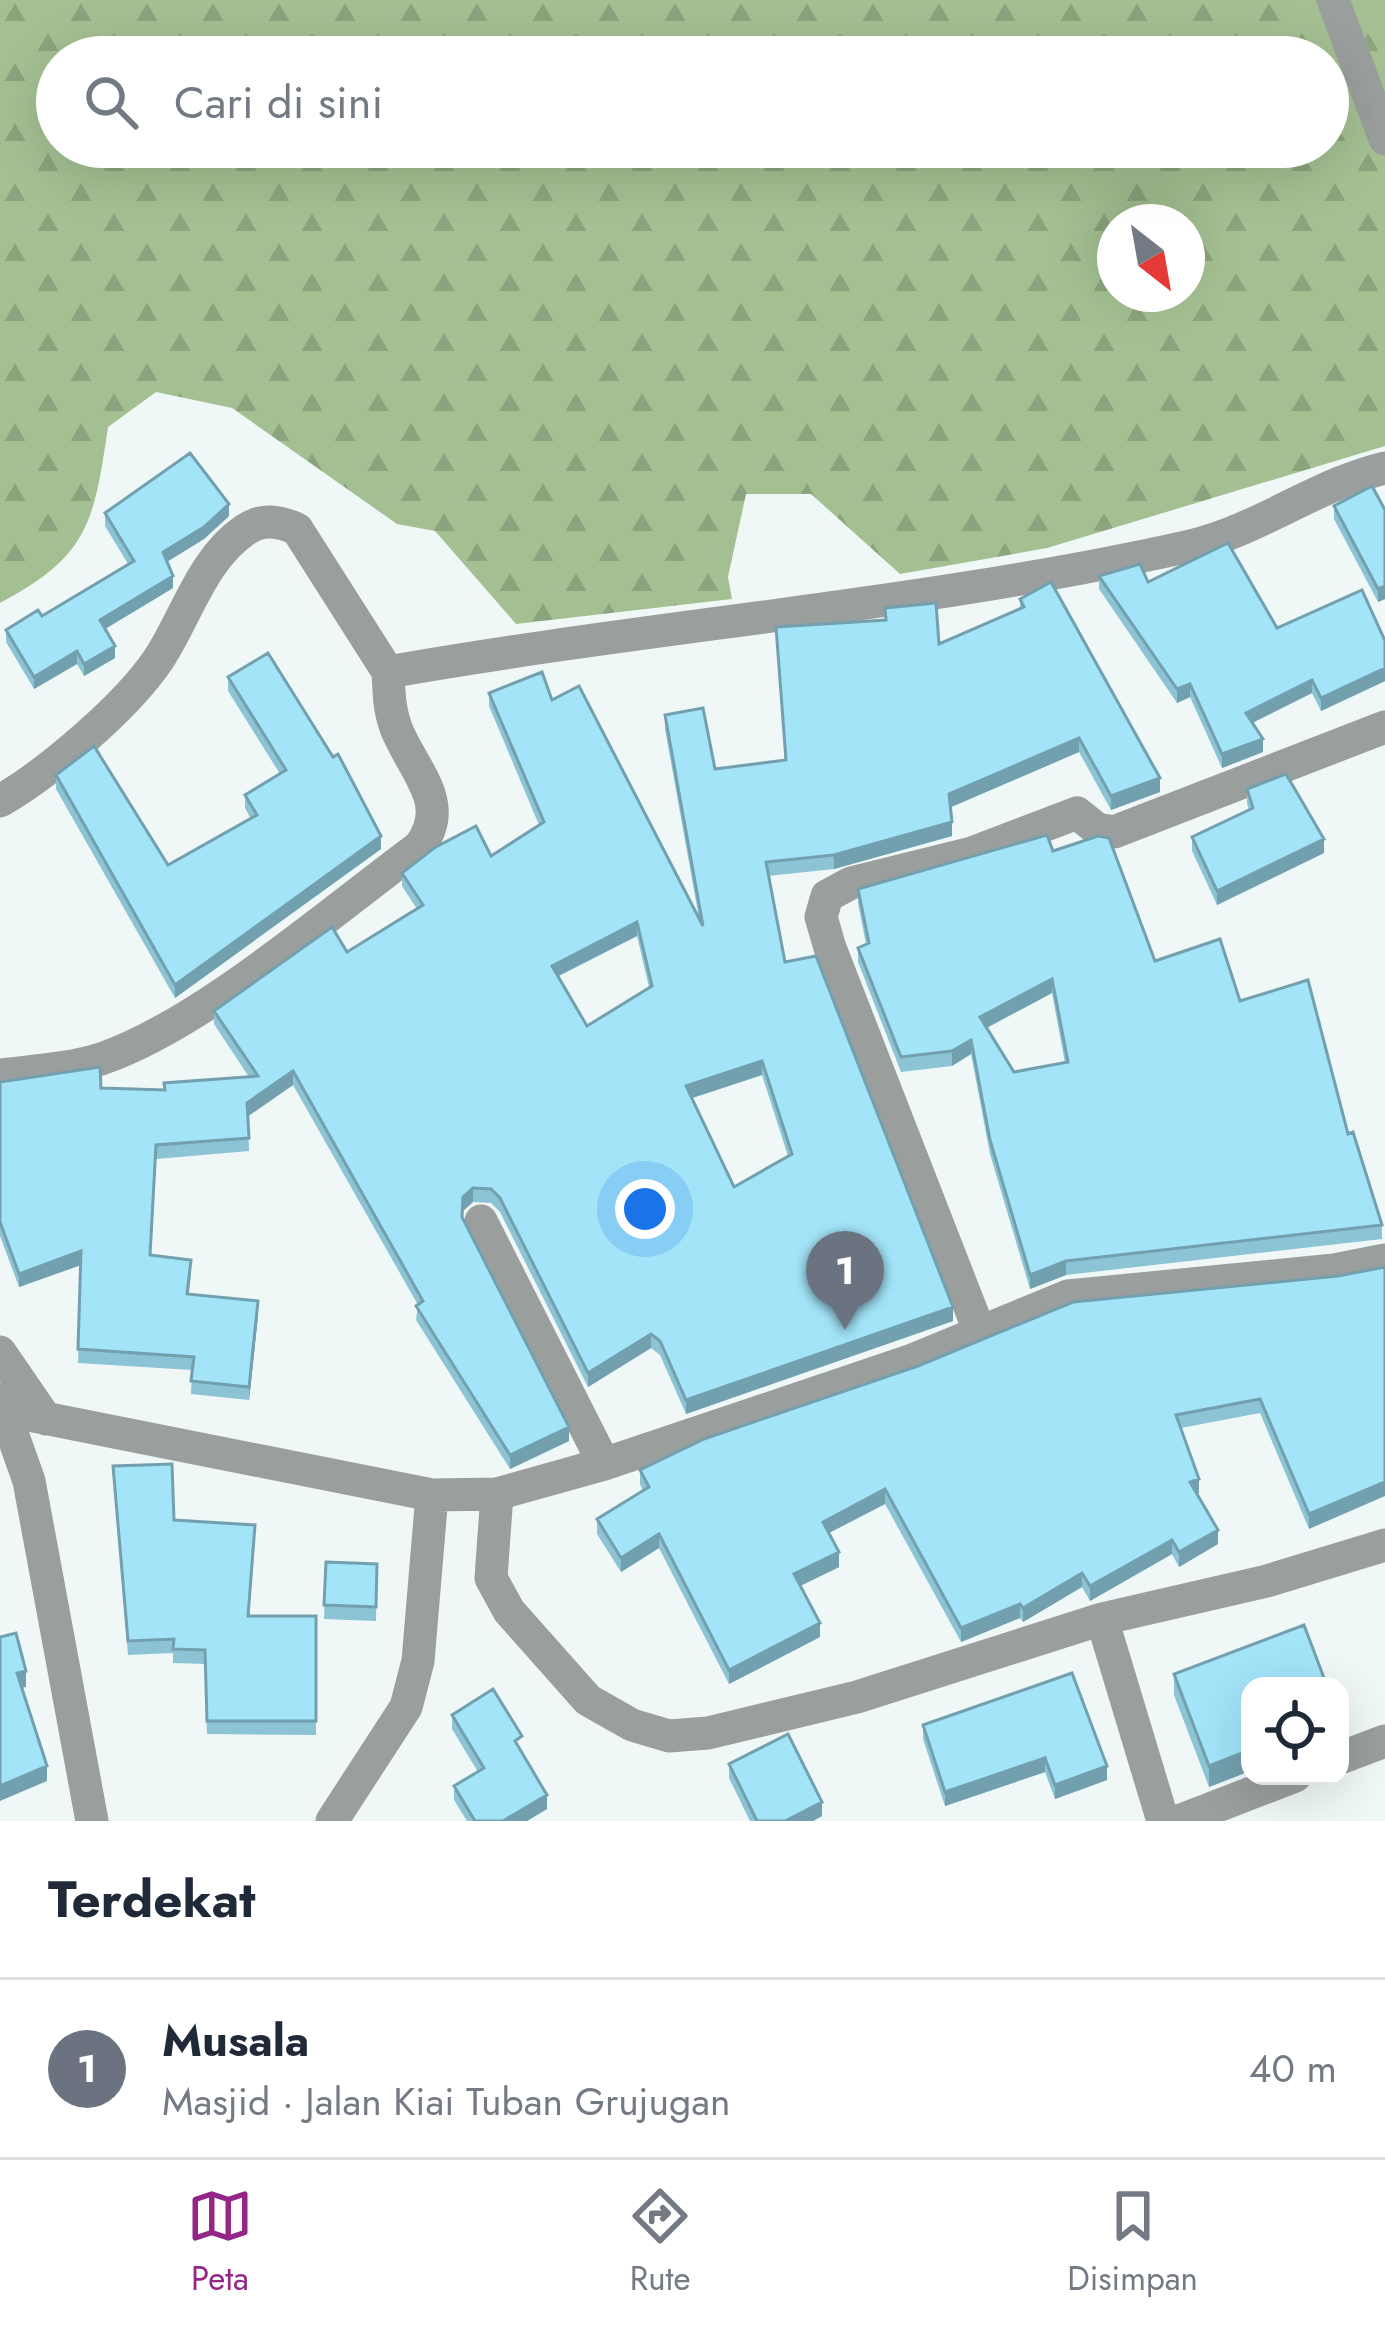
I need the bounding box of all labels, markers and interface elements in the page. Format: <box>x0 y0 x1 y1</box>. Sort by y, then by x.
search box <box>36 36 1349 168</box>
icon: search <box>78 69 144 135</box>
text: Cari di sini <box>174 70 383 135</box>
north arrow <box>1097 204 1205 312</box>
your location <box>615 1179 675 1239</box>
pin: 1 <box>806 1231 884 1330</box>
map controls <box>1241 1677 1349 1785</box>
button: locate <box>1241 1677 1349 1785</box>
text: Terdekat <box>48 1862 256 1936</box>
text: Musala <box>162 2008 309 2073</box>
text: 1 <box>77 2040 97 2097</box>
text: 40 m <box>1249 2040 1337 2097</box>
text: Masjid · Jalan Kiai Tuban Grujugan <box>162 2073 731 2130</box>
tab: Peta <box>187 2183 253 2302</box>
tab: Rute <box>627 2183 693 2302</box>
tab: Disimpan <box>1067 2183 1198 2302</box>

